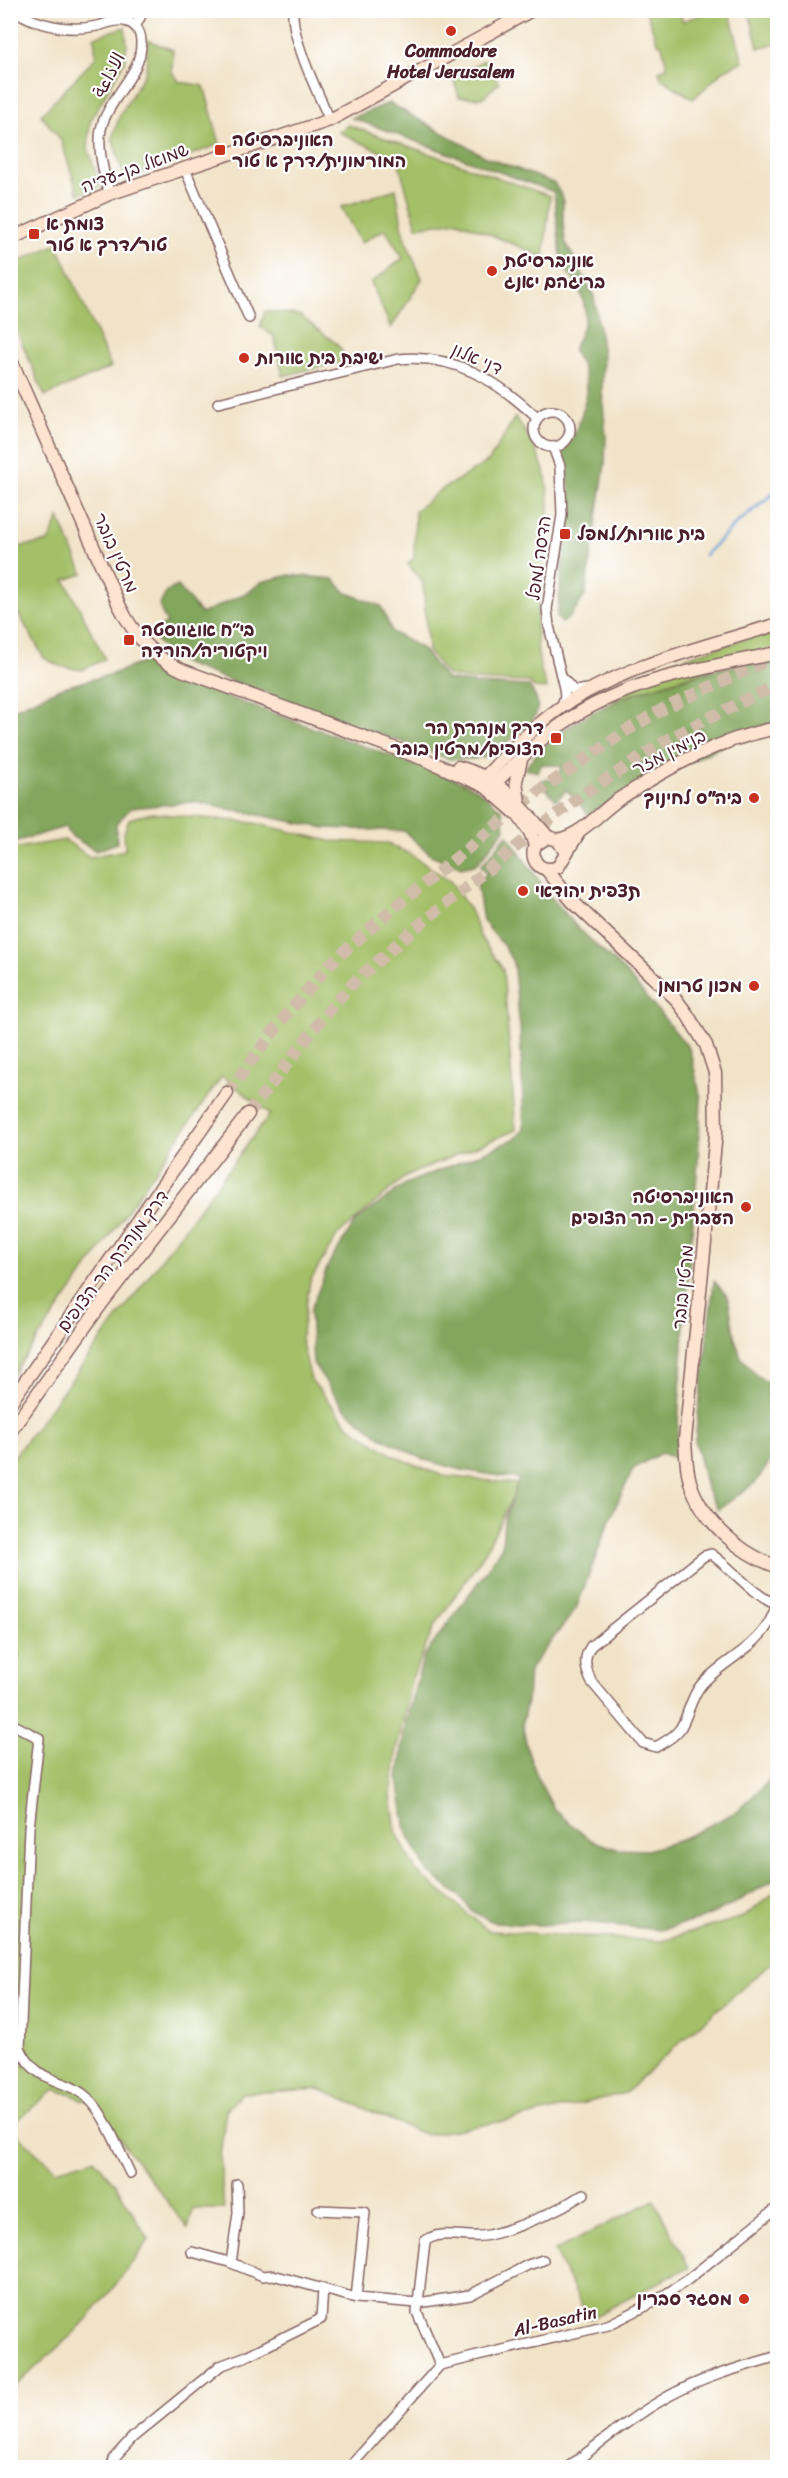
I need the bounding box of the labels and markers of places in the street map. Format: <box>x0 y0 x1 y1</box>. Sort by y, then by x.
marker: Commodore Hotel Jerusalem <box>444 24 458 38</box>
place label: Commodore Hotel Jerusalem <box>386 35 515 88</box>
place label: האוניברסיטה המורמונית/דרך א טור <box>232 124 406 177</box>
marker: האוניברסיטה המורמונית/דרך א טור <box>213 143 227 157</box>
place label: צומת א טור/דרך א טור <box>46 208 167 261</box>
marker: צומת א טור/דרך א טור <box>27 227 41 241</box>
place label: אוניברסיטת בריגהם יאנג <box>502 245 605 298</box>
marker: אוניברסיטת בריגהם יאנג <box>485 264 499 278</box>
place label: ישיבת בית אורות <box>254 342 383 374</box>
marker: ישיבת בית אורות <box>237 351 251 365</box>
place label: בית אורות/למפל <box>577 518 705 550</box>
marker: בית אורות/למפל <box>558 527 572 541</box>
place label: בי״ח אוגווסטה ויקטוריה/הורדה <box>141 614 268 667</box>
marker: בי״ח אוגווסטה ויקטוריה/הורדה <box>122 633 136 647</box>
place label: דרך מנהרת הר הצופים/מרטין בובר <box>390 712 544 765</box>
marker: דרך מנהרת הר הצופים/מרטין בובר <box>549 731 563 745</box>
place label: ביה"ס לחינוך <box>644 782 742 814</box>
marker: ביה"ס לחינוך <box>747 791 761 805</box>
place label: תצפית יהודאי <box>535 875 641 907</box>
marker: תצפית יהודאי <box>516 884 530 898</box>
place label: מכון טרומן <box>658 970 742 1002</box>
marker: מכון טרומן <box>747 979 761 993</box>
place label: האוניברסיטה העברית - הר הצופים <box>571 1181 734 1234</box>
marker: האוניברסיטה העברית - הר הצופים <box>739 1200 753 1214</box>
place label: מסגד סברין <box>637 2283 732 2315</box>
marker: מסגד סברין <box>737 2292 751 2306</box>

